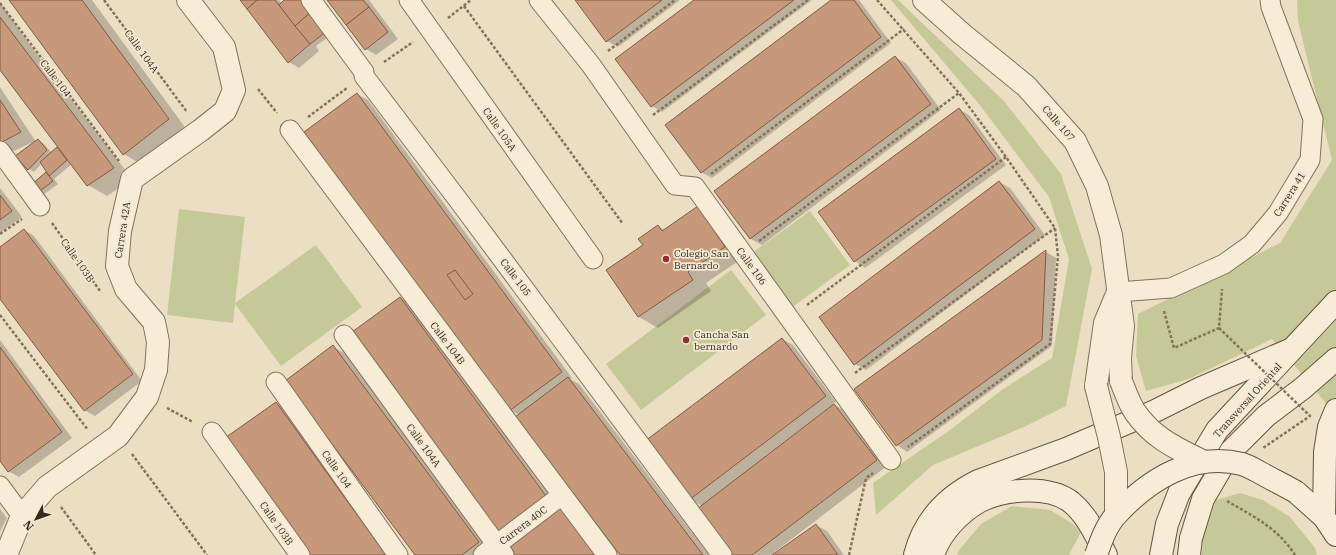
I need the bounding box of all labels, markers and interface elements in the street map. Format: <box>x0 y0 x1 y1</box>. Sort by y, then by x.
street label: Calle 104A <box>122 27 162 76</box>
street label: Calle 104 <box>37 57 74 100</box>
street label: Calle 107 <box>1039 103 1078 144</box>
street label: Calle 105A <box>480 105 519 154</box>
street label: Carrera 41 <box>1271 170 1308 219</box>
street label: Carrera 42A <box>112 201 133 259</box>
street label: Calle 103B <box>58 236 97 285</box>
street label: Calle 106 <box>734 245 770 288</box>
place label: Colegio San Bernardo <box>674 247 729 272</box>
marker: Colegio San Bernardo <box>661 254 671 264</box>
street label: Calle 105 <box>497 256 534 299</box>
street label: Calle 104B <box>427 319 468 368</box>
place label: Cancha San bernardo <box>694 328 750 353</box>
marker: Cancha San bernardo <box>681 335 691 345</box>
street label: Transversal Oriental <box>1210 360 1285 441</box>
street label: Calle 104A <box>404 421 444 470</box>
street label: Calle 104 <box>319 448 354 491</box>
north arrow <box>16 499 56 539</box>
street label: Calle 103B <box>257 499 296 548</box>
street label: Carrera 40C <box>497 503 550 548</box>
text: N <box>20 517 37 533</box>

